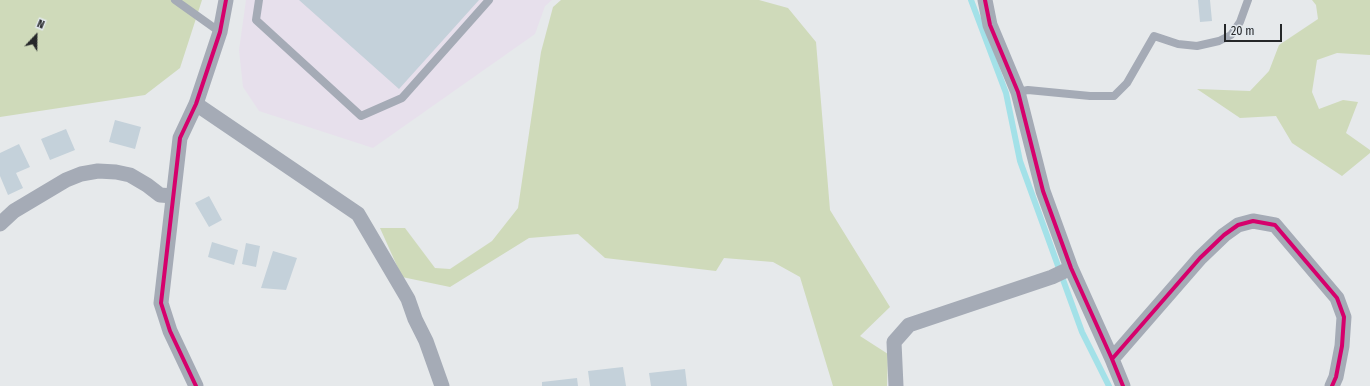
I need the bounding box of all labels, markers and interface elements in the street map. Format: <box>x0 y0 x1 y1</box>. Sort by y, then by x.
north arrow <box>16 16 56 56</box>
scale bar <box>1226 16 1284 42</box>
text: N <box>35 17 46 32</box>
text: 20 m <box>1231 24 1255 38</box>

